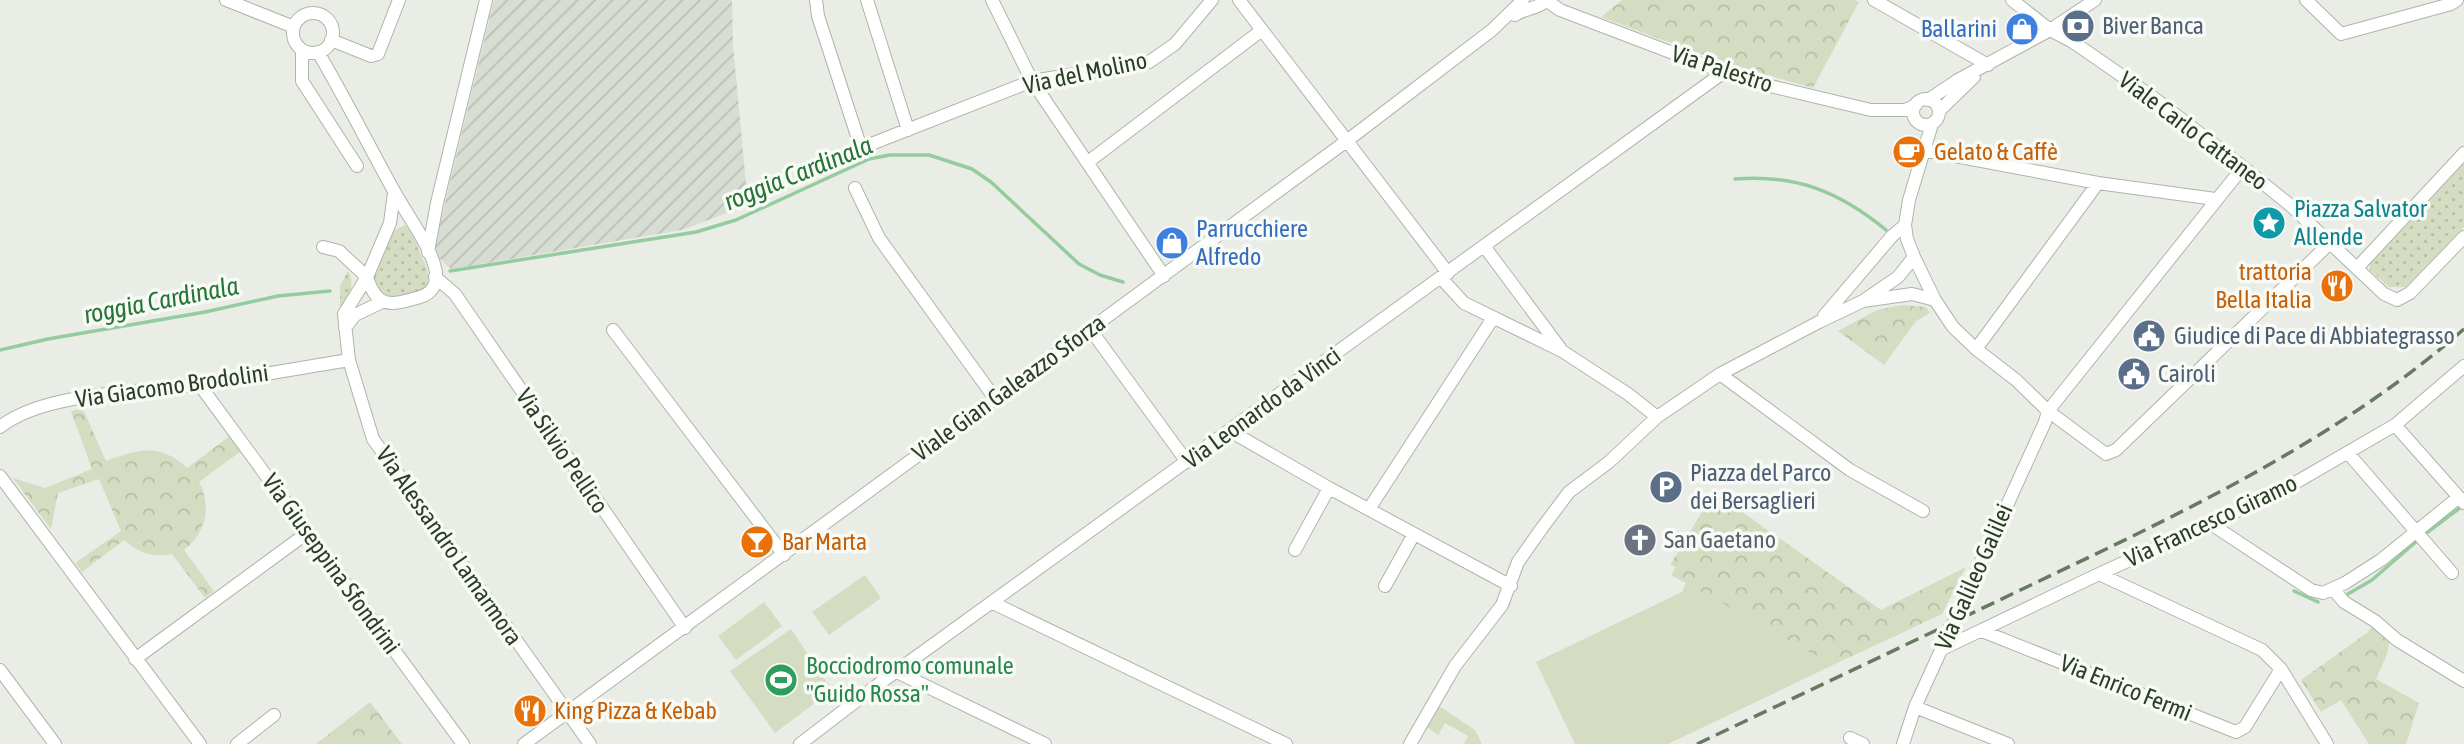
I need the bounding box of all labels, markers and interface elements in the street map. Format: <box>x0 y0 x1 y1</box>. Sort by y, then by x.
bank icon: Biver Banca <box>2059 7 2097 45</box>
shop icon: Ballarini <box>2003 10 2041 48</box>
place label: Biver Banca <box>2102 12 2204 39</box>
place label: Ballarini <box>1921 15 1997 42</box>
street label: Via Palestro <box>1668 39 1776 98</box>
street label: Via del Molino <box>1021 46 1149 99</box>
street label: Viale Carlo Cattaneo <box>2114 66 2273 195</box>
water label: roggia Cardinala <box>720 130 876 216</box>
cafe icon: Gelato & Caffè <box>1890 133 1928 171</box>
place label: Gelato & Caffè <box>1934 138 2058 165</box>
place label: Piazza Salvator Allende <box>2294 195 2428 250</box>
place icon: Piazza Salvator Allende <box>2250 204 2288 242</box>
place label: Parrucchiere Alfredo <box>1196 215 1308 270</box>
shop icon: Parrucchiere Alfredo <box>1153 224 1191 262</box>
place label: trattoria Bella Italia <box>2215 258 2312 313</box>
restaurant icon: trattoria Bella Italia <box>2318 267 2356 305</box>
water label: roggia Cardinala <box>81 270 241 330</box>
street label: Viale Gian Galeazzo Sforza <box>907 309 1110 467</box>
public building icon: Giudice di Pace di Abbiategrasso <box>2130 317 2168 355</box>
place label: Giudice di Pace di Abbiategrasso <box>2174 322 2455 349</box>
street label: Via Leonardo da Vinci <box>1178 341 1346 474</box>
public building icon: Cairoli <box>2115 355 2153 393</box>
street label: Via Giacomo Brodolini <box>74 359 270 412</box>
place label: Cairoli <box>2158 360 2216 387</box>
street label: Via Silvio Pellico <box>511 383 614 518</box>
street label: Via Alessandro Lamarmora <box>371 441 528 650</box>
place label: Piazza del Parco dei Bersaglieri <box>1690 459 1831 514</box>
street label: Via Giuseppina Sfondrini <box>257 468 406 659</box>
parking icon: Piazza del Parco dei Bersaglieri <box>1647 468 1685 506</box>
street label: Via Francesco Giramo <box>2121 469 2301 572</box>
street label: Via Galileo Galilei <box>1929 499 2018 654</box>
church icon: San Gaetano <box>1621 521 1659 559</box>
bar icon: Bar Marta <box>738 523 776 561</box>
place label: San Gaetano <box>1664 526 1776 553</box>
place label: Bar Marta <box>782 528 867 555</box>
street label: Via Enrico Fermi <box>2056 649 2196 726</box>
place label: Bocciodromo comunale "Guido Rossa" <box>806 652 1014 707</box>
sports icon: Bocciodromo comunale "Guido Rossa" <box>762 661 800 699</box>
restaurant icon: King Pizza & Kebab <box>511 692 549 730</box>
place label: King Pizza & Kebab <box>554 697 717 724</box>

